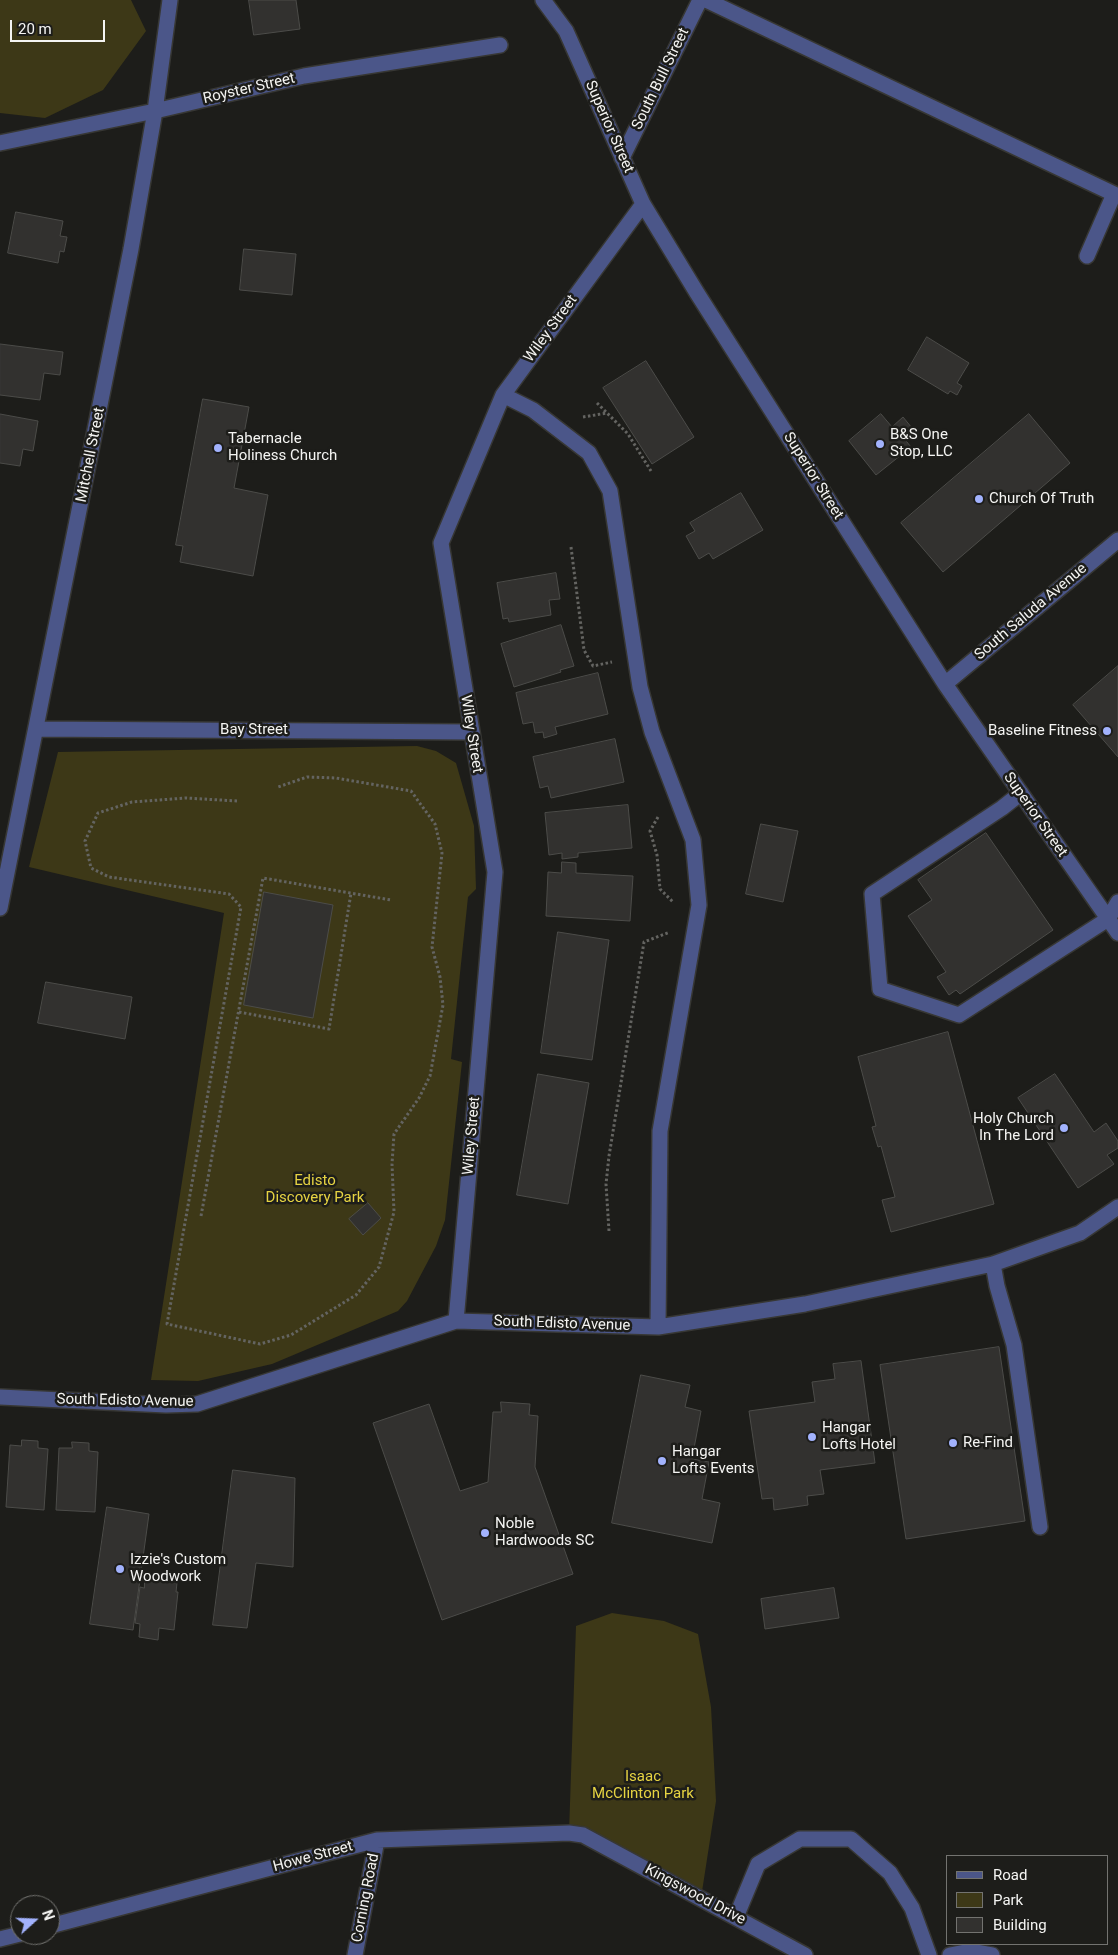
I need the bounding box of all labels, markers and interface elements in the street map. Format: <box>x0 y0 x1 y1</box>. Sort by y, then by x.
scale bar <box>12 10 108 42</box>
text: 20 m <box>18 20 52 38</box>
street label: South Bull Street <box>629 25 693 133</box>
street label: Royster Street <box>201 70 297 108</box>
street label: Superior Street <box>581 78 637 176</box>
street label: Wiley Street <box>521 292 581 366</box>
street label: Mitchell Street <box>73 406 109 504</box>
place label: B&S One Stop, LLC <box>890 426 953 461</box>
street label: Superior Street <box>779 429 847 523</box>
place label: Tabernacle Holiness Church <box>228 430 337 465</box>
marker: B&S One Stop, LLC <box>874 438 886 450</box>
marker: Tabernacle Holiness Church <box>212 442 224 454</box>
place label: Church Of Truth <box>989 490 1094 508</box>
marker: Church Of Truth <box>973 493 985 505</box>
street label: South Saluda Avenue <box>971 560 1091 664</box>
street label: Wiley Street <box>456 694 486 774</box>
street label: Bay Street <box>220 721 288 739</box>
place label: Baseline Fitness <box>988 722 1097 740</box>
marker: Baseline Fitness <box>1101 725 1113 737</box>
street label: Superior Street <box>999 769 1071 861</box>
street label: Wiley Street <box>460 1096 484 1176</box>
place label: Holy Church In The Lord <box>973 1110 1054 1145</box>
marker: Holy Church In The Lord <box>1058 1122 1070 1134</box>
park label: Edisto Discovery Park <box>266 1172 364 1207</box>
street label: South Edisto Avenue <box>493 1313 631 1335</box>
street label: South Edisto Avenue <box>56 1391 194 1411</box>
place label: Hangar Lofts Hotel <box>822 1419 896 1454</box>
marker: Hangar Lofts Hotel <box>806 1431 818 1443</box>
place label: Re-Find <box>963 1434 1013 1452</box>
marker: Re-Find <box>947 1437 959 1449</box>
place label: Hangar Lofts Events <box>672 1443 755 1478</box>
marker: Hangar Lofts Events <box>656 1455 668 1467</box>
place label: Noble Hardwoods SC <box>495 1515 594 1550</box>
marker: Noble Hardwoods SC <box>479 1527 491 1539</box>
place label: Izzie's Custom Woodwork <box>130 1551 226 1586</box>
marker: Izzie's Custom Woodwork <box>114 1563 126 1575</box>
park label: Isaac McClinton Park <box>592 1768 694 1803</box>
street label: Howe Street <box>271 1838 355 1876</box>
street label: Corning Road <box>349 1852 383 1944</box>
legend <box>946 1855 1108 1945</box>
street label: Kingswood Drive <box>641 1861 749 1929</box>
text: Road <box>993 1866 1027 1884</box>
text: Park <box>993 1891 1023 1909</box>
north arrow <box>10 1895 60 1945</box>
text: N <box>39 1908 57 1923</box>
text: Building <box>993 1916 1047 1934</box>

